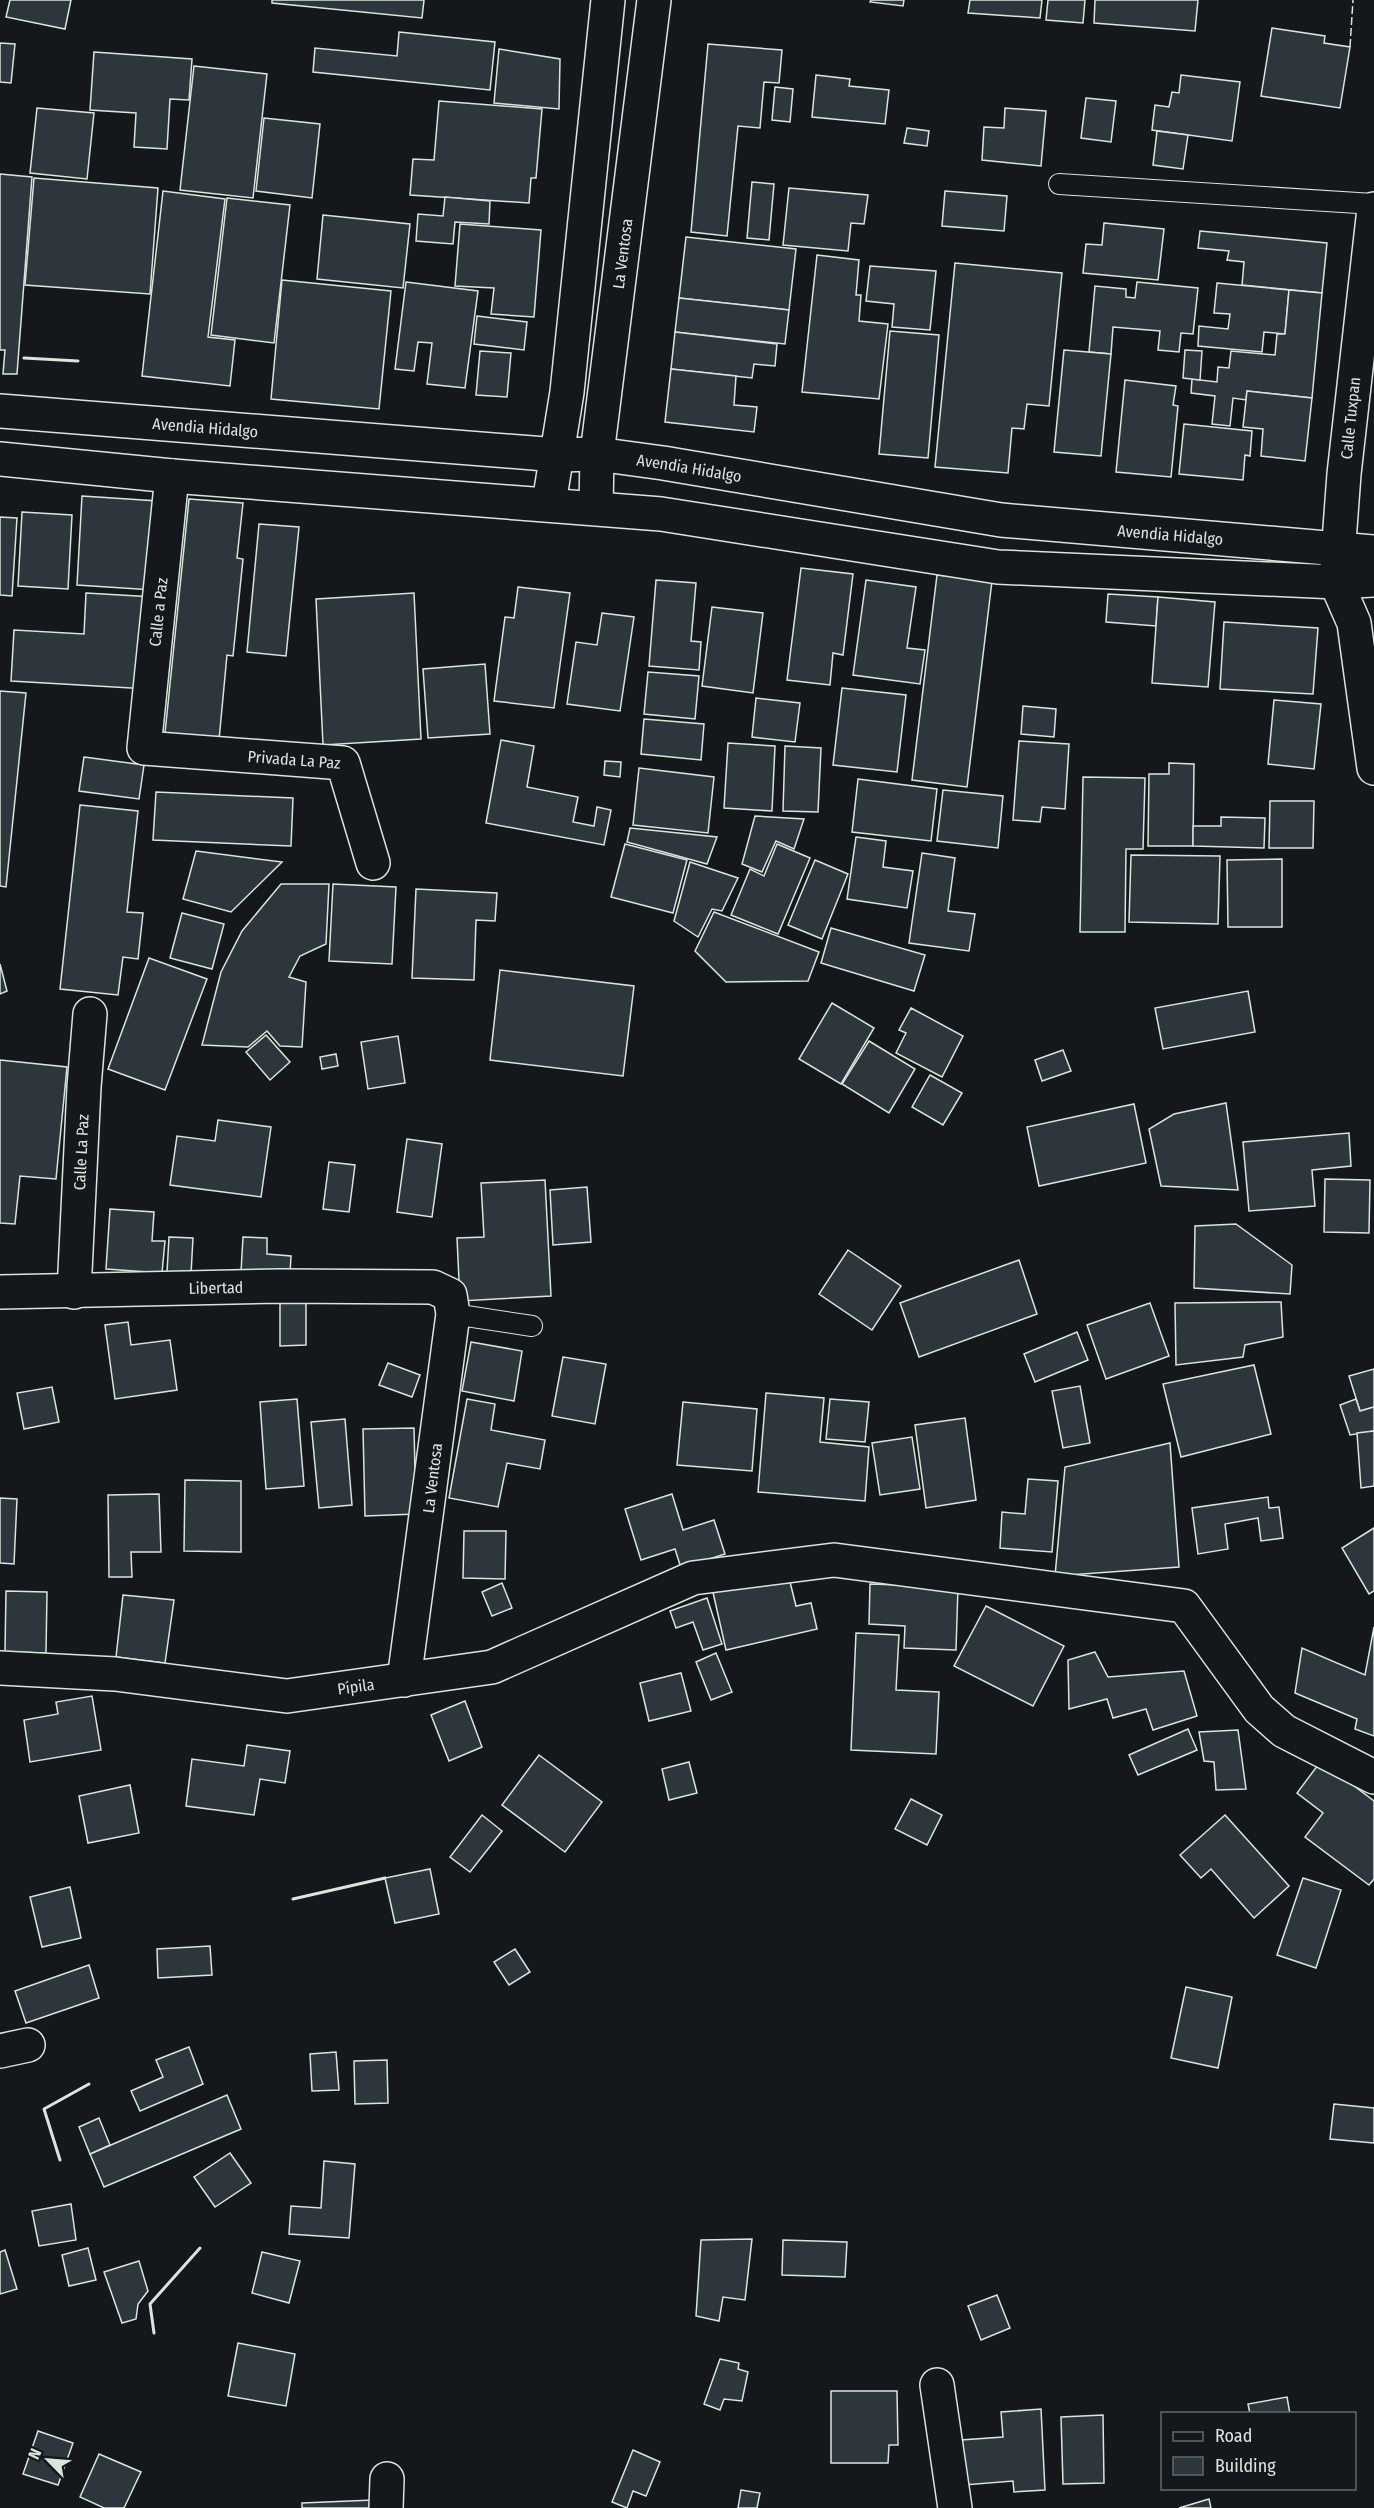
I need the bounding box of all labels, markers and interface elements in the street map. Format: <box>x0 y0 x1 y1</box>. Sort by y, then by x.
street label: La Ventosa <box>609 217 637 290</box>
street label: Calle Tuxpan <box>1337 376 1364 460</box>
street label: Avendia Hidalgo <box>152 414 259 441</box>
street label: Avendia Hidalgo <box>636 451 743 486</box>
street label: Avendia Hidalgo <box>1117 521 1224 549</box>
street label: Calle a Paz <box>145 577 172 647</box>
street label: Privada La Paz <box>247 747 341 773</box>
street label: Calle La Paz <box>70 1114 93 1191</box>
street label: Libertad <box>188 1278 244 1298</box>
street label: La Ventosa <box>419 1442 446 1514</box>
street label: Pípila <box>336 1675 376 1699</box>
legend <box>1161 2412 1356 2490</box>
text: Road <box>1215 2425 1252 2447</box>
north arrow <box>18 2430 78 2490</box>
text: N <box>24 2446 45 2462</box>
text: Building <box>1215 2455 1276 2477</box>

